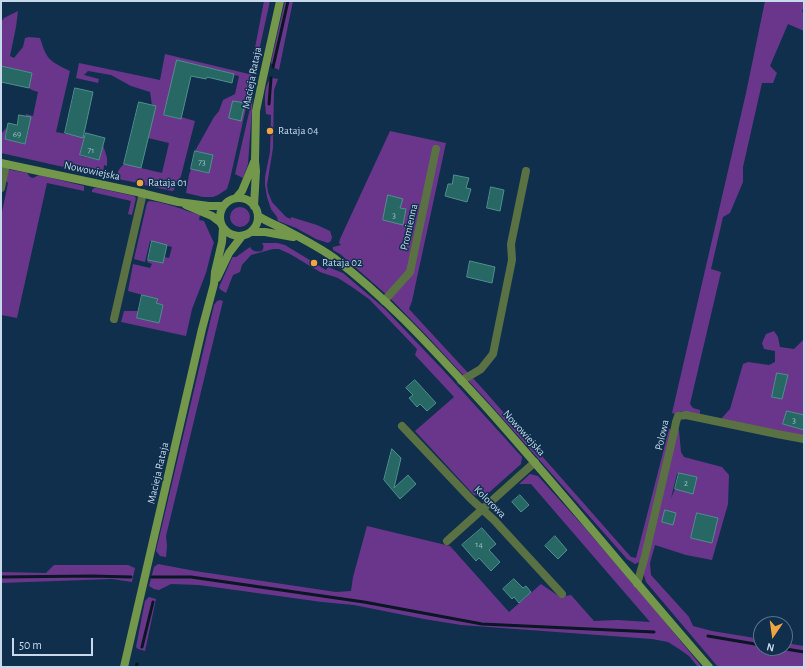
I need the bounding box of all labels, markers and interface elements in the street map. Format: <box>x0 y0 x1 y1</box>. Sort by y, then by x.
street label: Macieja Rataja <box>240 46 264 110</box>
place label: Rataja 04 <box>278 124 318 138</box>
marker: Rataja 04 <box>265 126 275 136</box>
house number: 69 <box>13 129 21 139</box>
house number: 71 <box>88 145 94 155</box>
house number: 73 <box>198 157 206 167</box>
street label: Nowowiejska <box>63 159 121 183</box>
place label: Rataja 01 <box>148 176 187 190</box>
marker: Rataja 01 <box>135 178 145 188</box>
street label: Promienna <box>397 202 421 252</box>
house number: 3 <box>392 210 396 220</box>
place label: Rataja 02 <box>322 256 362 270</box>
marker: Rataja 02 <box>309 258 319 268</box>
street label: Nowowiejska <box>500 407 548 459</box>
house number: 3 <box>792 415 796 425</box>
street label: Polowa <box>652 418 672 452</box>
street label: Macieja Rataja <box>144 441 172 505</box>
house number: 2 <box>684 478 688 488</box>
street label: Kolorowa <box>471 483 509 521</box>
house number: 14 <box>475 539 483 549</box>
north arrow <box>753 616 793 656</box>
scale bar <box>14 630 95 656</box>
text: 50 m <box>19 639 42 651</box>
text: N <box>765 641 775 653</box>

